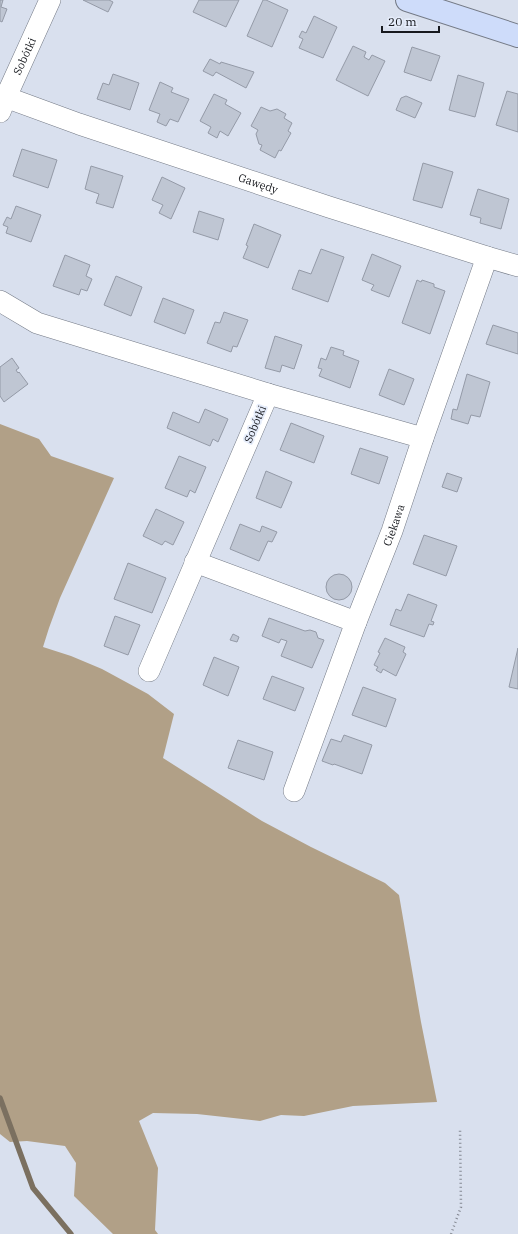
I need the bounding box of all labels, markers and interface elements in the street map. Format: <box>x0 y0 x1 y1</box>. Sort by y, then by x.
scale bar <box>382 8 439 34</box>
text: 20 m <box>388 14 417 29</box>
street label: Sobótki <box>10 35 39 77</box>
street label: Gawędy <box>237 170 280 197</box>
street label: Sobótki <box>241 403 269 445</box>
street label: Ciekawa <box>380 502 407 548</box>

